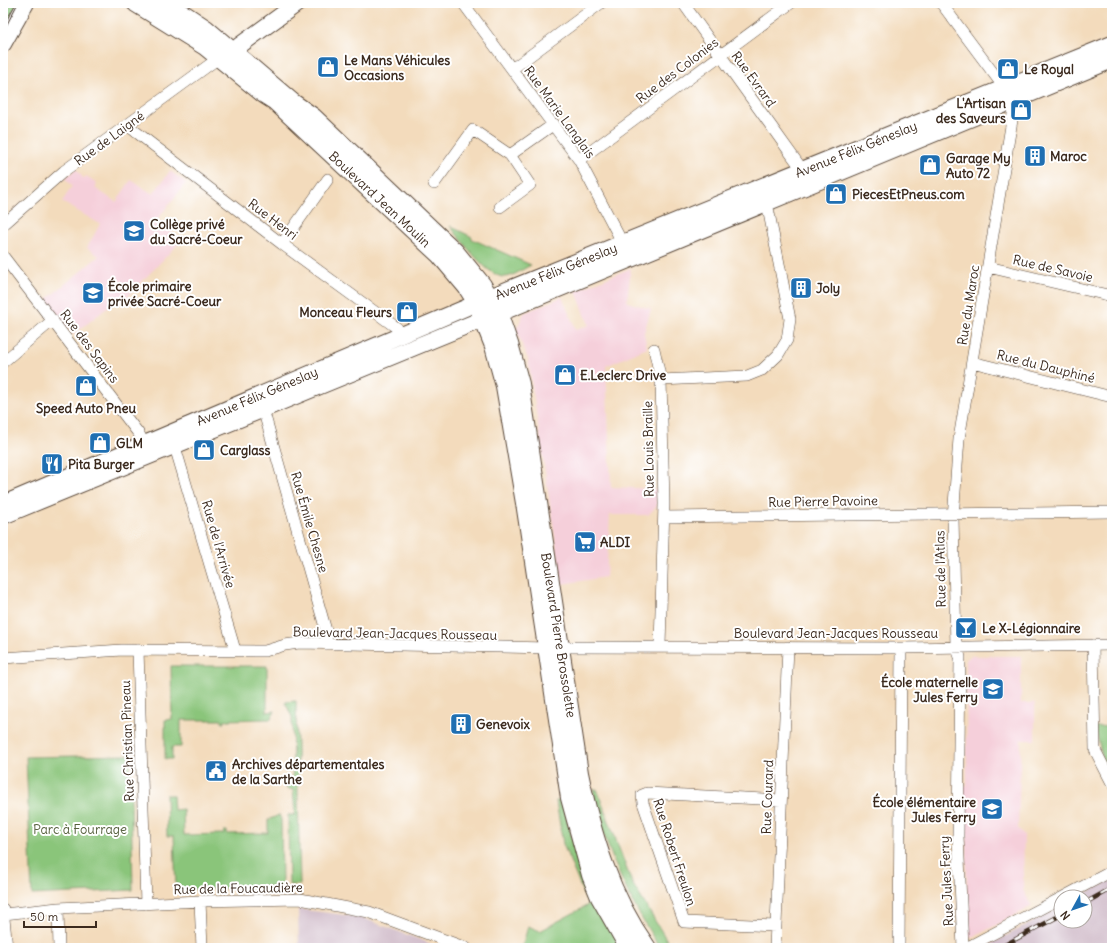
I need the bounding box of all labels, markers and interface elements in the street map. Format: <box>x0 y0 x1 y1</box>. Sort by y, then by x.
street label: Rue des Colonies <box>633 34 722 107</box>
street label: Rue Evrard <box>728 48 780 111</box>
place label: Le Mans Véhicules Occasions <box>344 52 450 84</box>
shop icon: Le Mans Véhicules Occasions <box>315 54 341 80</box>
shop icon: Le Royal <box>995 56 1021 82</box>
place label: Le Royal <box>1024 61 1074 78</box>
street label: Rue Marie Langlais <box>520 63 599 162</box>
place label: L'Artisan des Saveurs <box>936 95 1006 127</box>
shop icon: L'Artisan des Saveurs <box>1008 97 1034 123</box>
street label: Rue de Laigné <box>71 107 148 170</box>
street label: Avenue Félix Géneslay <box>793 117 920 182</box>
building icon: Maroc <box>1022 143 1048 169</box>
street label: Boulevard Jean Moulin <box>325 148 435 251</box>
place label: Maroc <box>1050 148 1087 165</box>
place label: Garage My Auto 72 <box>946 150 1011 182</box>
shop icon: Garage My Auto 72 <box>917 152 943 178</box>
shop icon: PiecesEtPneus.com <box>823 181 849 207</box>
place label: PiecesEtPneus.com <box>852 186 965 203</box>
street label: Rue Henri <box>244 195 301 244</box>
place label: Collège privé du Sacré-Coeur <box>150 216 243 248</box>
school or university icon: Collège privé du Sacré-Coeur <box>121 218 147 244</box>
street label: Avenue Félix Géneslay <box>493 239 620 304</box>
street label: Rue de Savoie <box>1011 251 1095 286</box>
street label: Rue du Maroc <box>954 263 983 346</box>
building icon: Joly <box>788 275 814 301</box>
place label: École primaire privée Sacré-Coeur <box>108 277 222 310</box>
school or university icon: École primaire privée Sacré-Coeur <box>80 280 106 306</box>
place label: Joly <box>816 280 840 297</box>
shop icon: Monceau Fleurs <box>394 299 420 325</box>
place label: Monceau Fleurs <box>299 304 392 321</box>
street label: Rue des Sapins <box>56 306 123 387</box>
street label: Rue du Dauphiné <box>995 346 1097 387</box>
shop icon: E.Leclerc Drive <box>552 362 578 388</box>
street label: Avenue Félix Géneslay <box>194 363 320 430</box>
place label: E.Leclerc Drive <box>580 367 666 384</box>
shop icon: Speed Auto Pneu <box>73 373 99 399</box>
place label: Speed Auto Pneu <box>36 400 136 417</box>
street label: Rue Louis Braille <box>639 401 658 497</box>
shop icon: GLM <box>87 430 113 456</box>
place label: GLM <box>116 435 143 452</box>
shop icon: Carglass <box>191 437 217 463</box>
place label: Carglass <box>220 442 271 459</box>
restaurant icon: Pita Burger <box>39 451 65 477</box>
place label: Pita Burger <box>68 456 135 473</box>
street label: Rue Émile Chesne <box>287 469 333 575</box>
street label: Rue Pierre Pavoine <box>768 492 878 511</box>
street label: Rue de l'Arrivée <box>198 498 239 590</box>
supermarket icon: ALDI <box>572 529 598 555</box>
street label: Rue de l'Atlas <box>931 530 950 608</box>
place label: ALDI <box>600 534 630 551</box>
street label: Boulevard Pierre Brossolette <box>537 551 580 719</box>
bar icon: Le X-Légionnaire <box>953 615 979 641</box>
place label: Le X-Légionnaire <box>982 620 1081 637</box>
street label: Boulevard Jean-Jacques Rousseau <box>293 623 498 644</box>
street label: Boulevard Jean-Jacques Rousseau <box>734 625 939 642</box>
place label: École maternelle Jules Ferry <box>881 673 978 706</box>
school or university icon: École maternelle Jules Ferry <box>980 676 1006 702</box>
street label: Rue Christian Pineau <box>117 680 138 802</box>
building icon: Genevoix <box>448 711 474 737</box>
place label: Genevoix <box>476 716 530 733</box>
place label: Archives départementales de la Sarthe <box>232 756 384 788</box>
public building icon: Archives départementales de la Sarthe <box>203 758 229 784</box>
street label: Rue Courard <box>758 759 777 835</box>
place label: École élémentaire Jules Ferry <box>872 793 976 826</box>
street label: Rue Robert Freulon <box>649 796 700 909</box>
school or university icon: École élémentaire Jules Ferry <box>979 796 1005 822</box>
park label: Parc à Fourrage <box>33 821 127 838</box>
street label: Rue Jules Ferry <box>936 835 957 927</box>
street label: Rue de la Foucaudière <box>173 879 303 898</box>
north arrow <box>1053 889 1093 929</box>
scale bar <box>24 903 96 929</box>
text: N <box>1058 908 1073 923</box>
text: 50 m <box>30 909 59 924</box>

